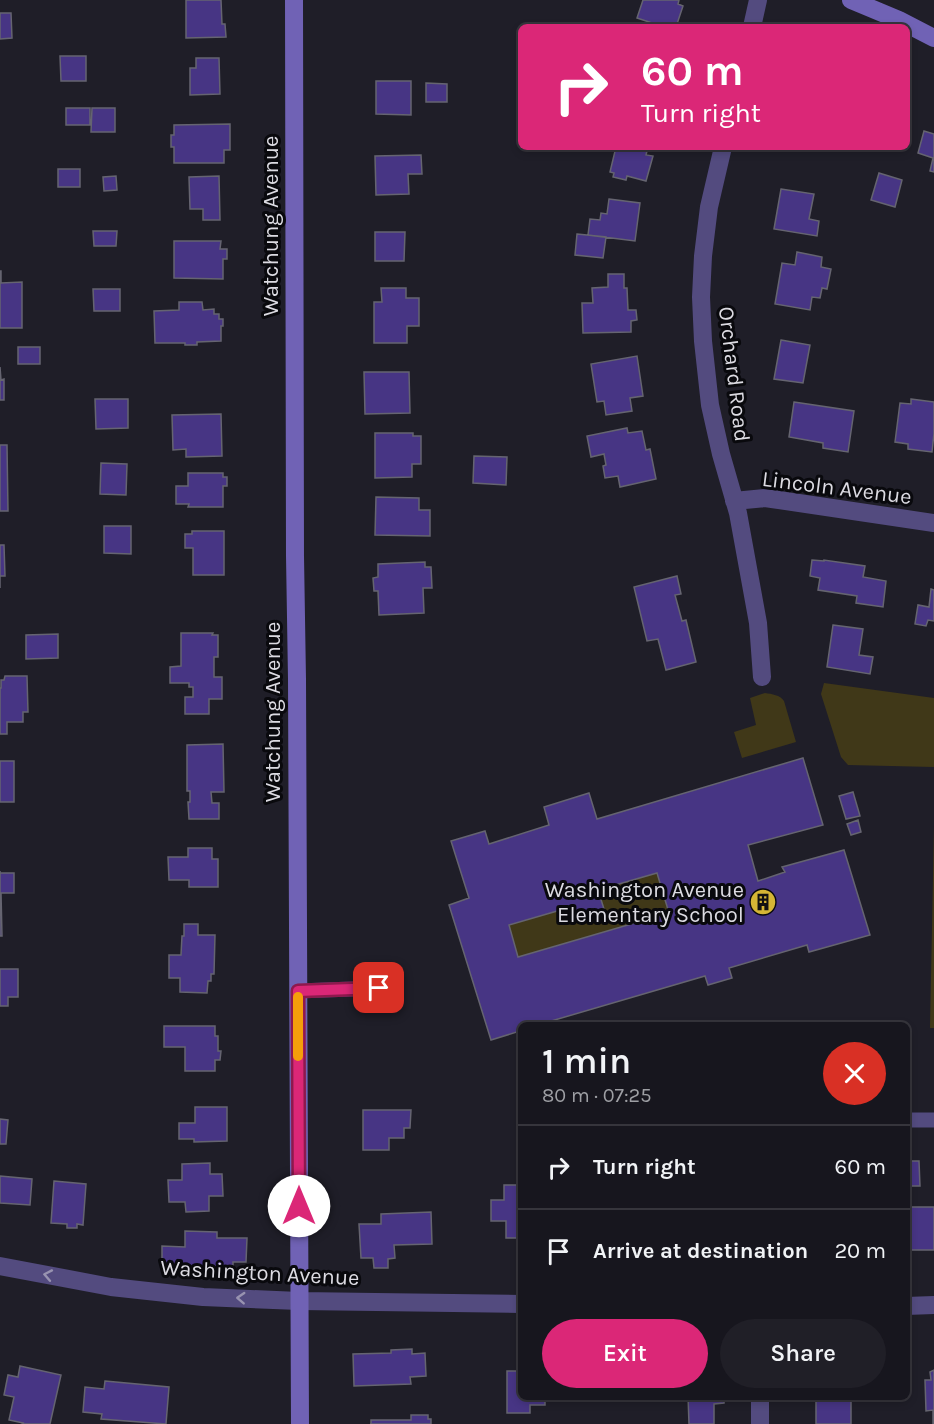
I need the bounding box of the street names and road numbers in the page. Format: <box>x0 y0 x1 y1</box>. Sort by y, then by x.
street label: Watchung Avenue <box>258 136 284 316</box>
street label: Orchard Road <box>713 305 755 443</box>
street label: Lincoln Avenue <box>761 466 913 510</box>
street label: Watchung Avenue <box>260 622 286 802</box>
street label: Washington Avenue <box>160 1255 360 1291</box>

